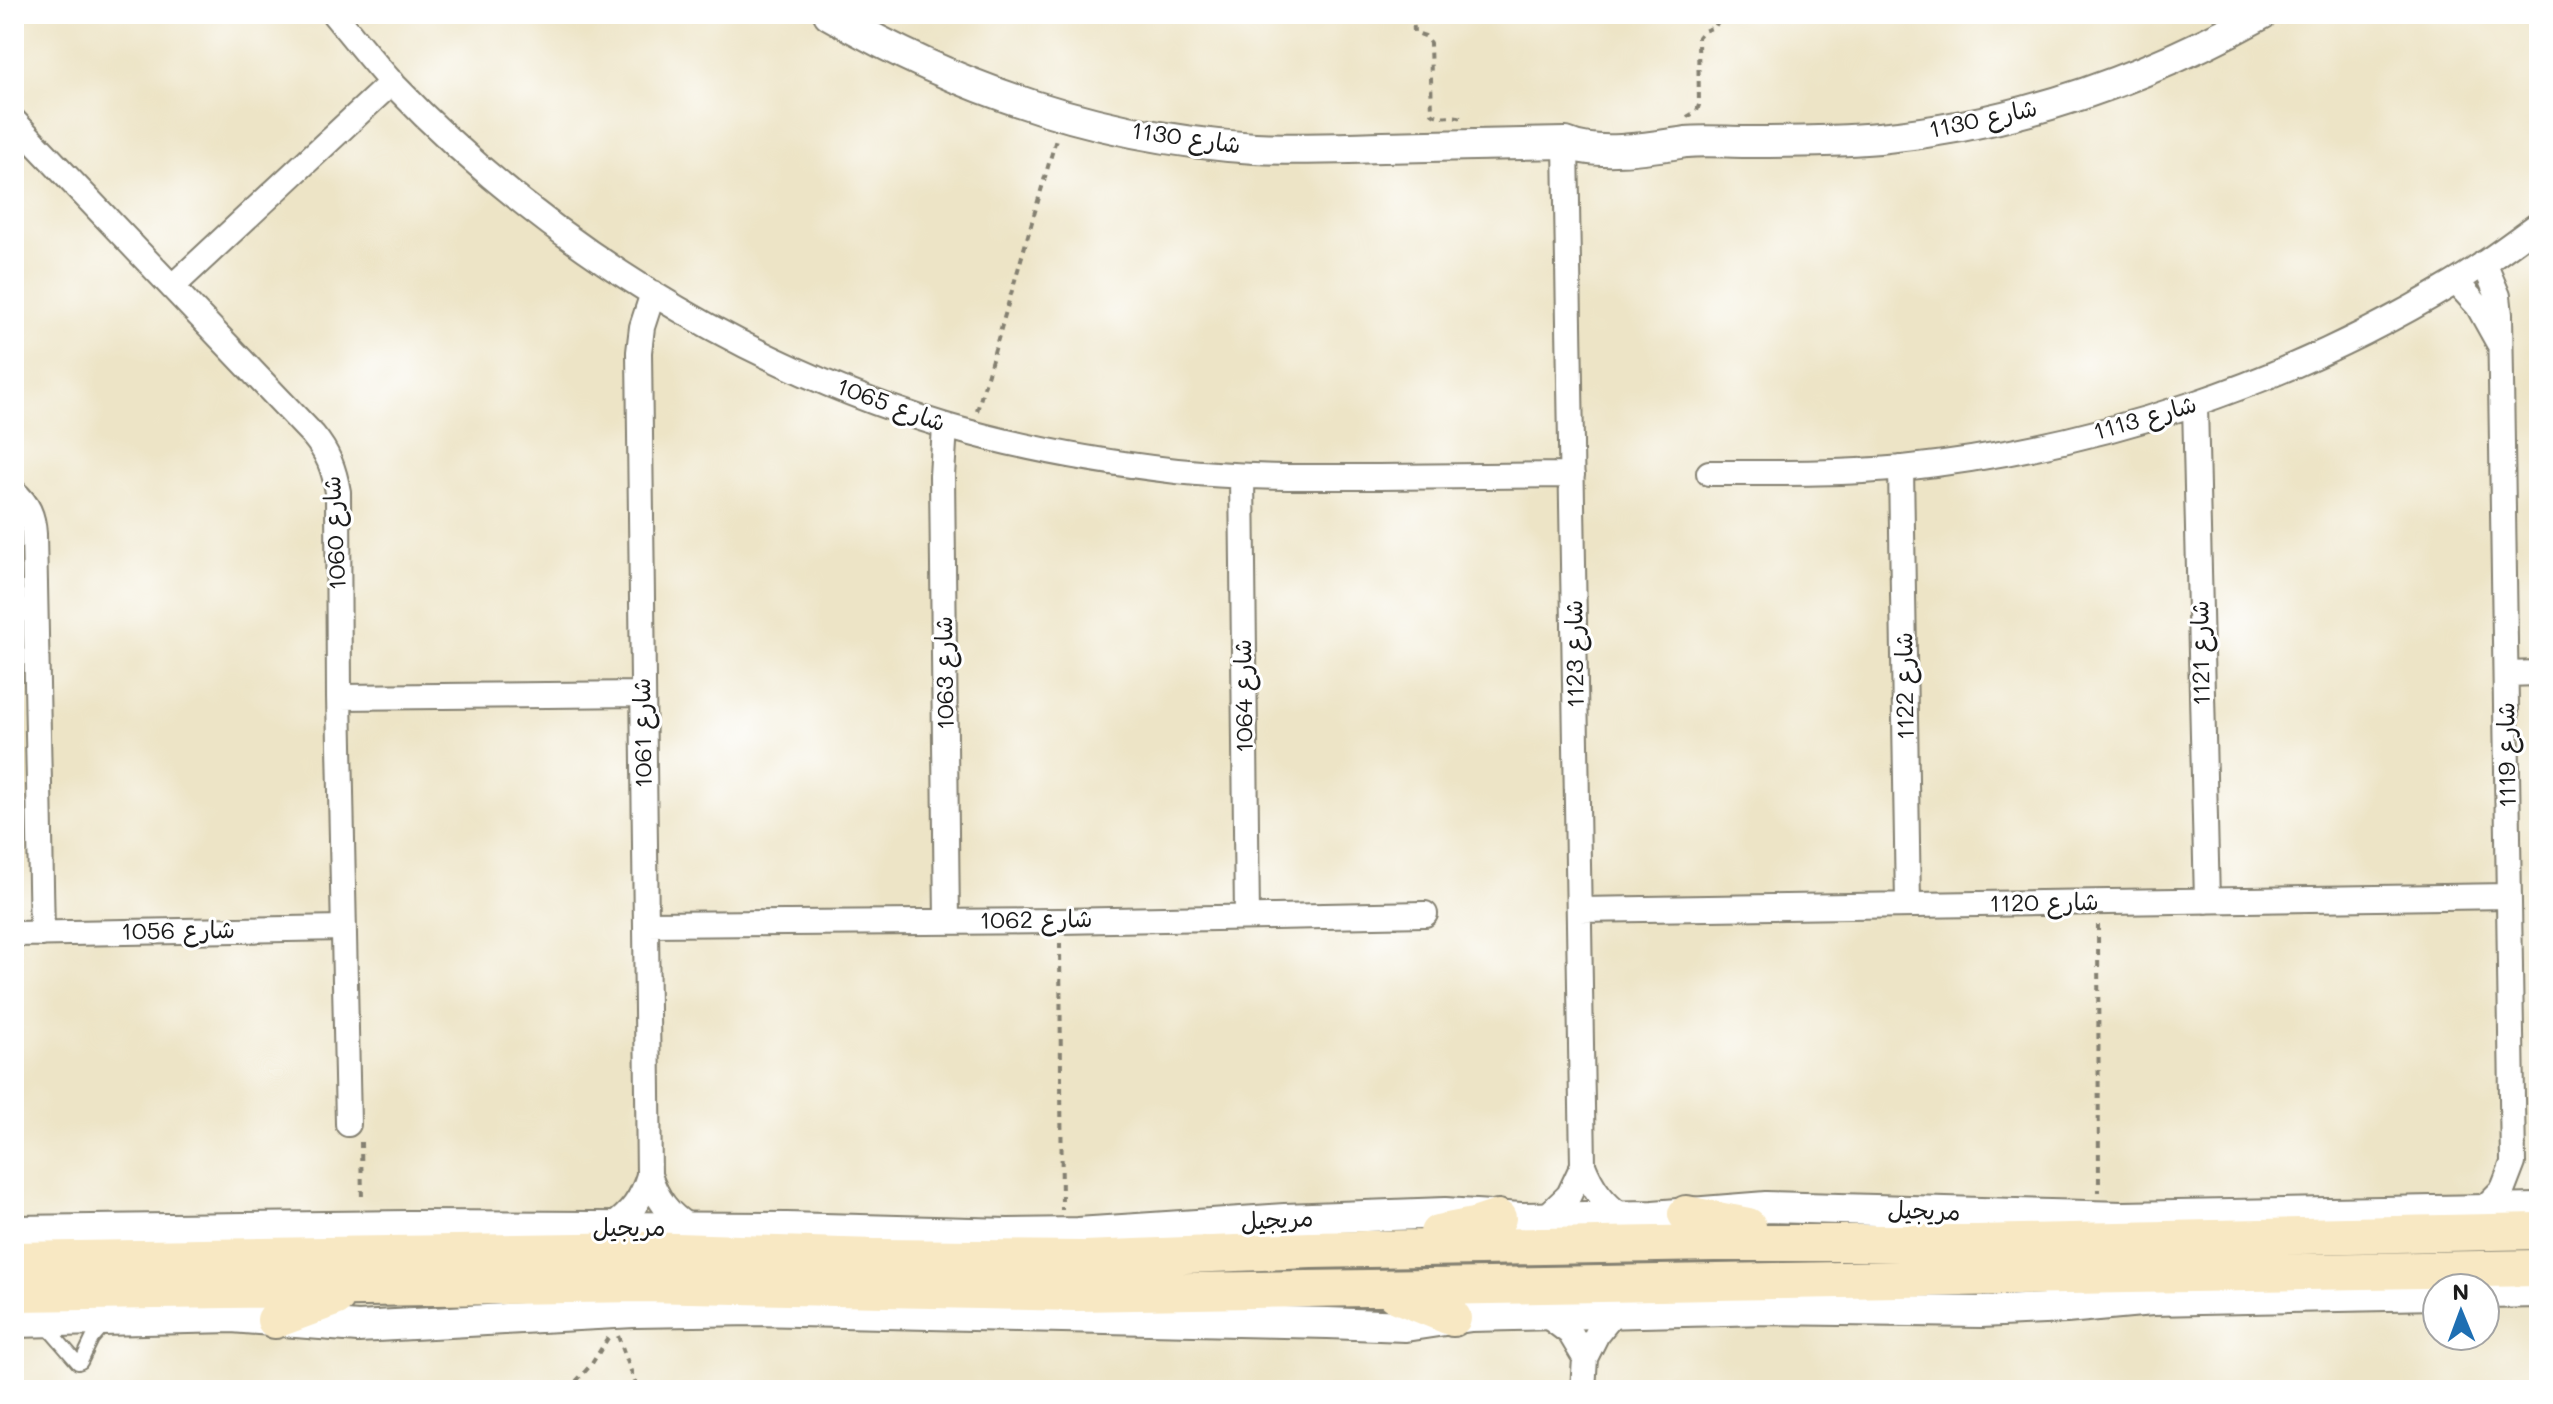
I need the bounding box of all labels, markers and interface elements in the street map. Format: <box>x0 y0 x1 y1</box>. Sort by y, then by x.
street label: شارع 1130 <box>1926 91 2040 147</box>
street label: شارع 1130 <box>1129 114 1243 162</box>
street label: شارع 1065 <box>832 370 950 440</box>
street label: شارع 1113 <box>2089 387 2201 449</box>
street label: شارع 1060 <box>315 475 355 591</box>
street label: شارع 1123 <box>1557 599 1593 709</box>
street label: شارع 1121 <box>2183 600 2219 706</box>
street label: شارع 1063 <box>927 616 963 730</box>
street label: شارع 1122 <box>1887 632 1923 740</box>
street label: شارع 1064 <box>1226 639 1262 753</box>
street label: شارع 1061 <box>625 678 661 788</box>
street label: شارع 1119 <box>2489 702 2525 808</box>
street label: شارع 1120 <box>1989 885 2099 921</box>
street label: شارع 1062 <box>979 902 1093 938</box>
street label: شارع 1056 <box>121 913 235 949</box>
street label: مريجيل <box>1887 1193 1961 1226</box>
street label: مريجيل <box>1240 1201 1314 1236</box>
street label: مريجيل <box>593 1211 665 1242</box>
north arrow <box>2421 1272 2501 1352</box>
text: N <box>2452 1277 2469 1306</box>

